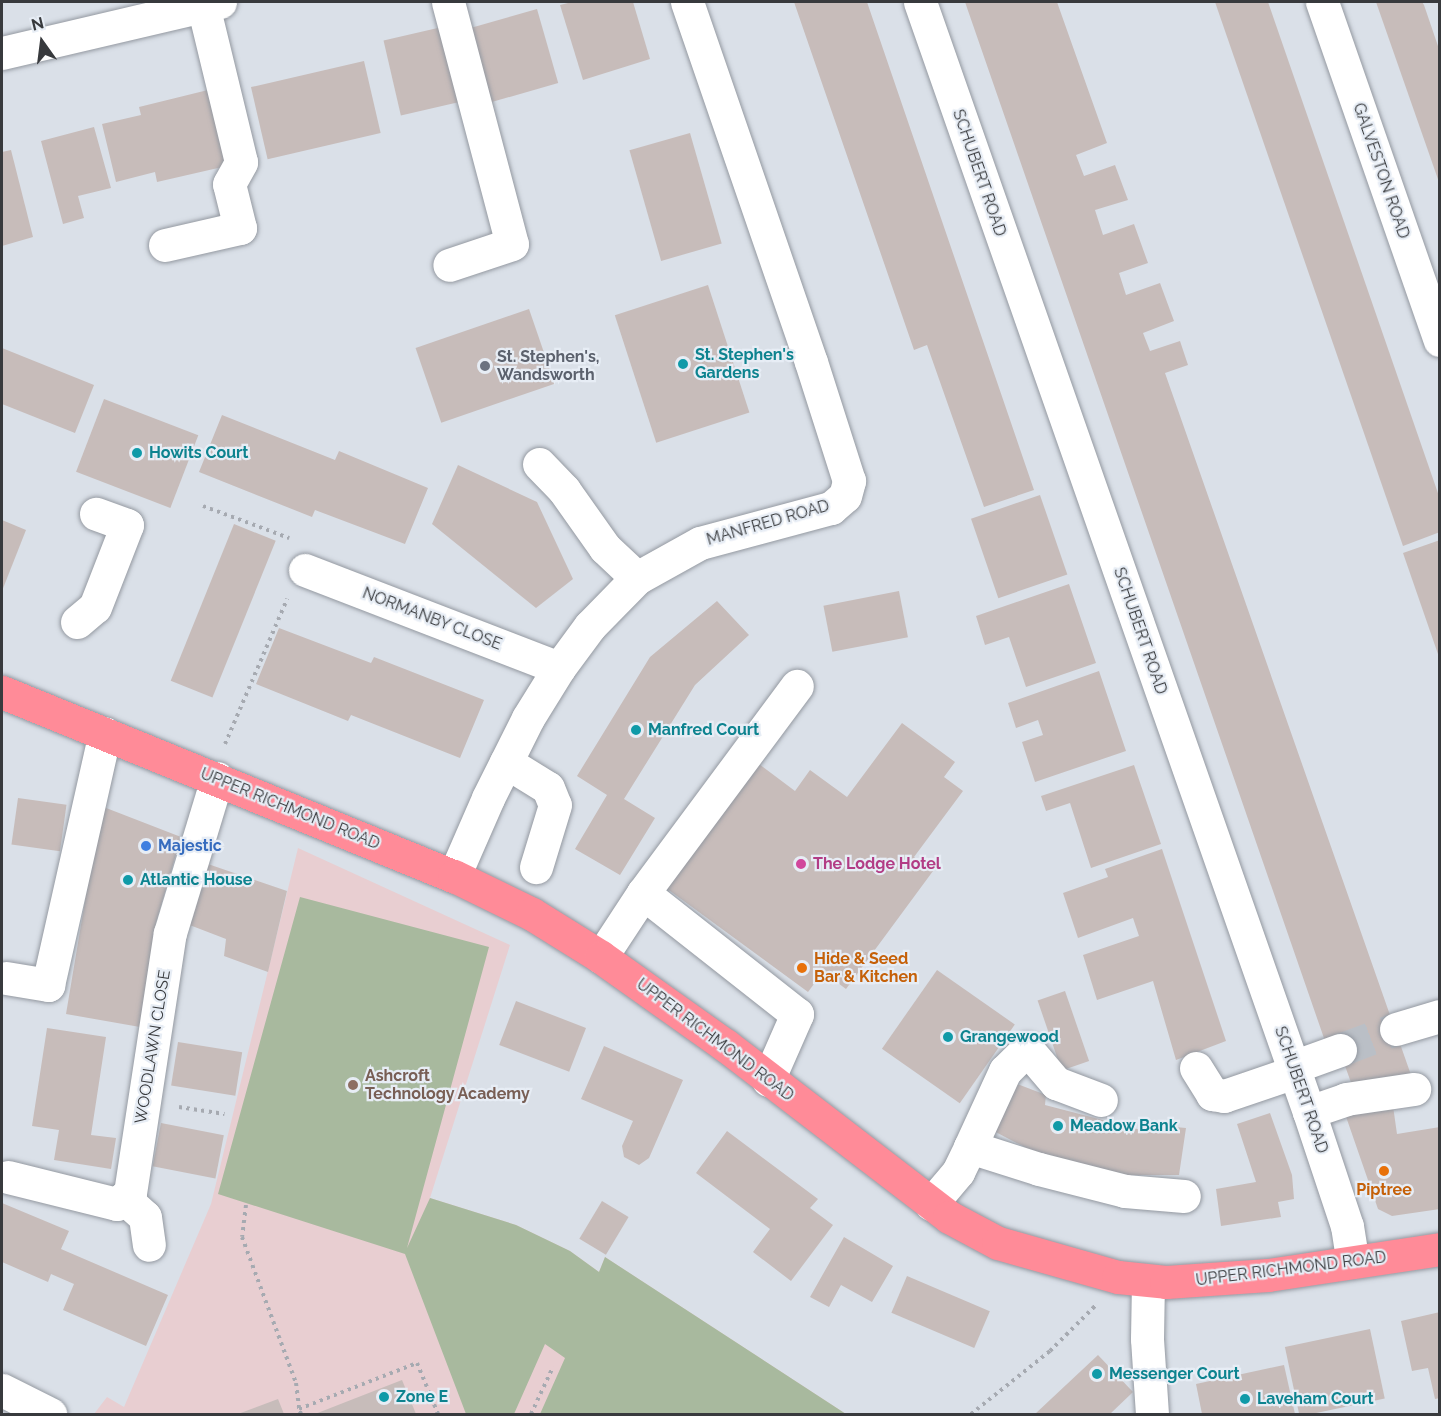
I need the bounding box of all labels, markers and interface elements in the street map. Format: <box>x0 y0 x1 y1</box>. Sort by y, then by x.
north arrow <box>12 12 72 72</box>
text: N <box>29 13 46 35</box>
street label: GALVESTON ROAD <box>1349 101 1413 241</box>
street label: SCHUBERT ROAD <box>948 107 1010 239</box>
place label: St. Stephen's Gardens <box>695 345 794 383</box>
place label: St. Stephen's, Wandsworth <box>497 347 600 385</box>
marker: St. Stephen's Gardens <box>676 357 690 371</box>
marker: St. Stephen's, Wandsworth <box>478 359 492 373</box>
place label: Howits Court <box>149 443 248 463</box>
marker: Howits Court <box>130 446 144 460</box>
street label: MANFRED ROAD <box>704 496 832 550</box>
street label: SCHUBERT ROAD <box>1109 565 1171 697</box>
street label: NORMANBY CLOSE <box>359 584 505 654</box>
place label: Manfred Court <box>648 720 759 740</box>
marker: Manfred Court <box>629 723 643 737</box>
street label: UPPER RICHMOND ROAD <box>198 764 382 854</box>
place label: Majestic <box>158 836 222 856</box>
marker: Majestic <box>139 839 153 853</box>
place label: The Lodge Hotel <box>813 854 941 874</box>
marker: The Lodge Hotel <box>794 857 808 871</box>
place label: Atlantic House <box>140 870 252 890</box>
marker: Atlantic House <box>121 873 135 887</box>
place label: Hide & Seed Bar & Kitchen <box>814 949 918 987</box>
marker: Hide & Seed Bar & Kitchen <box>795 961 809 975</box>
street label: WOODLAWN CLOSE <box>131 969 175 1125</box>
street label: UPPER RICHMOND ROAD <box>633 975 797 1105</box>
street label: SCHUBERT ROAD <box>1270 1024 1332 1156</box>
place label: Grangewood <box>960 1027 1059 1047</box>
marker: Grangewood <box>941 1030 955 1044</box>
place label: Ashcroft Technology Academy <box>365 1066 531 1104</box>
marker: Ashcroft Technology Academy <box>346 1078 360 1092</box>
place label: Meadow Bank <box>1070 1116 1178 1136</box>
marker: Meadow Bank <box>1051 1119 1065 1133</box>
marker: Piptree <box>1377 1164 1391 1178</box>
place label: Piptree <box>1356 1180 1412 1200</box>
street label: UPPER RICHMOND ROAD <box>1195 1248 1387 1290</box>
place label: Messenger Court <box>1109 1364 1240 1384</box>
marker: Messenger Court <box>1090 1367 1104 1381</box>
place label: Zone E <box>396 1387 448 1407</box>
place label: Laveham Court <box>1257 1389 1374 1409</box>
marker: Zone E <box>377 1390 391 1404</box>
marker: Laveham Court <box>1238 1392 1252 1406</box>

